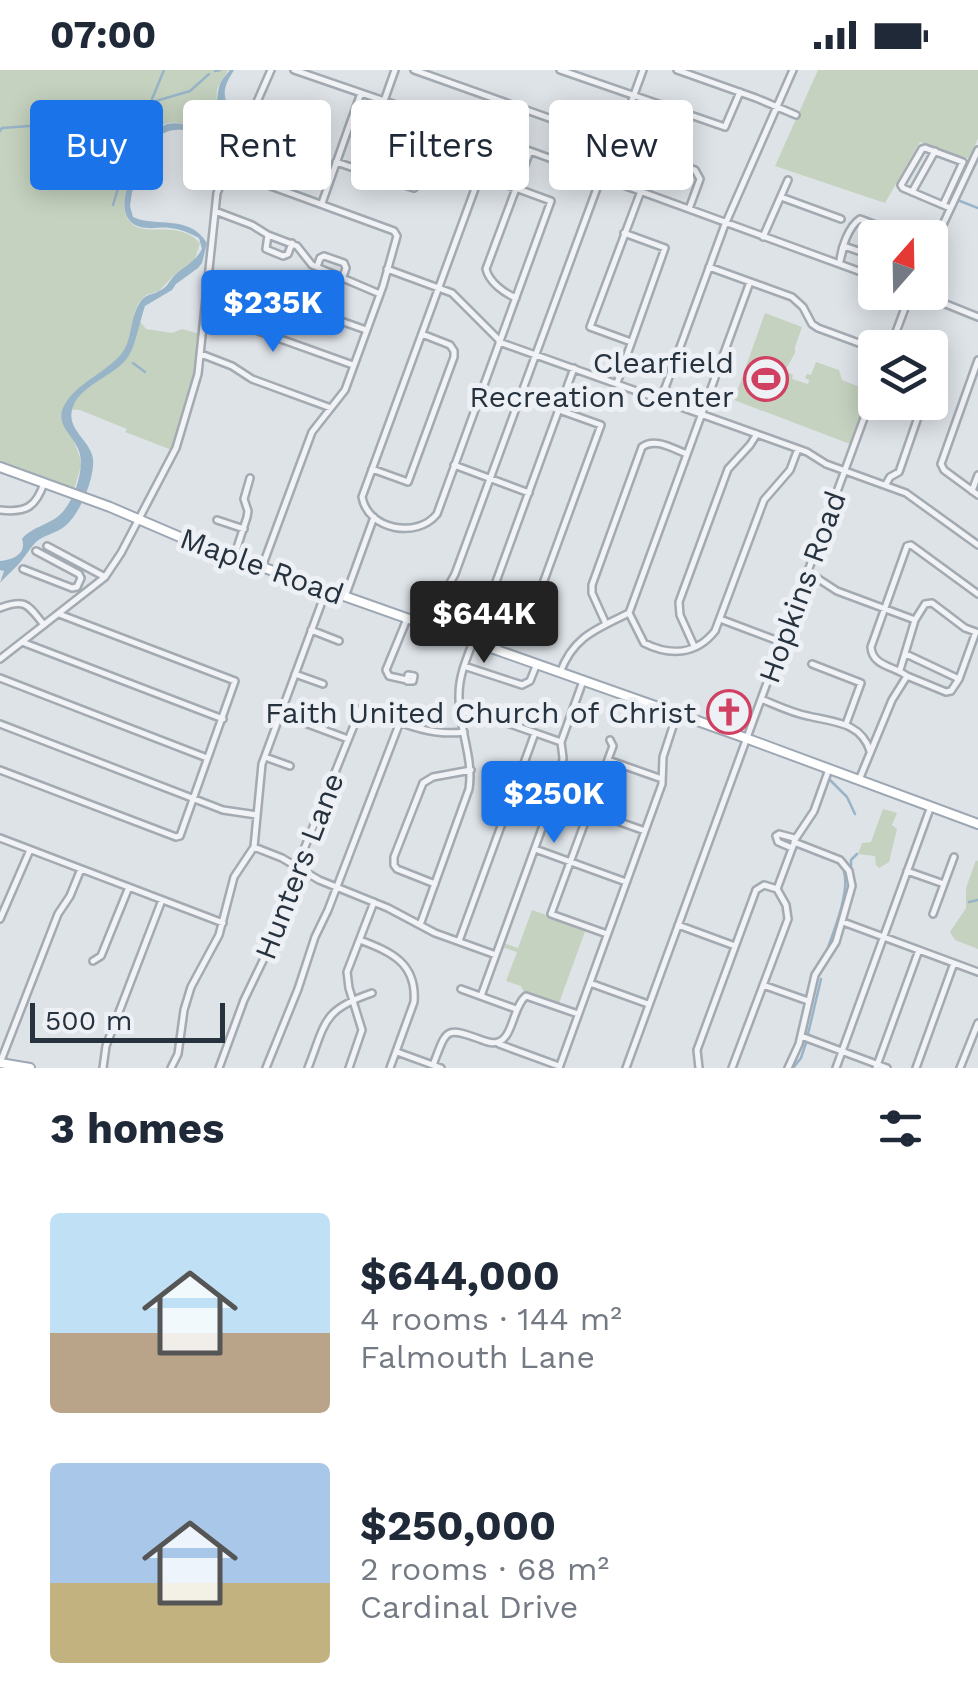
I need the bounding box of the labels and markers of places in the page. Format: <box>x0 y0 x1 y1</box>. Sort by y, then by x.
pin: $235K <box>203 270 343 355</box>
place label: Clearfield Recreation Center <box>469 345 734 414</box>
sports icon: Clearfield Recreation Center <box>743 356 789 402</box>
pin: $644K <box>414 581 554 666</box>
church icon: Faith United Church of Christ <box>706 689 752 735</box>
place label: Faith United Church of Christ <box>265 695 696 730</box>
pin: $250K <box>484 761 624 846</box>

